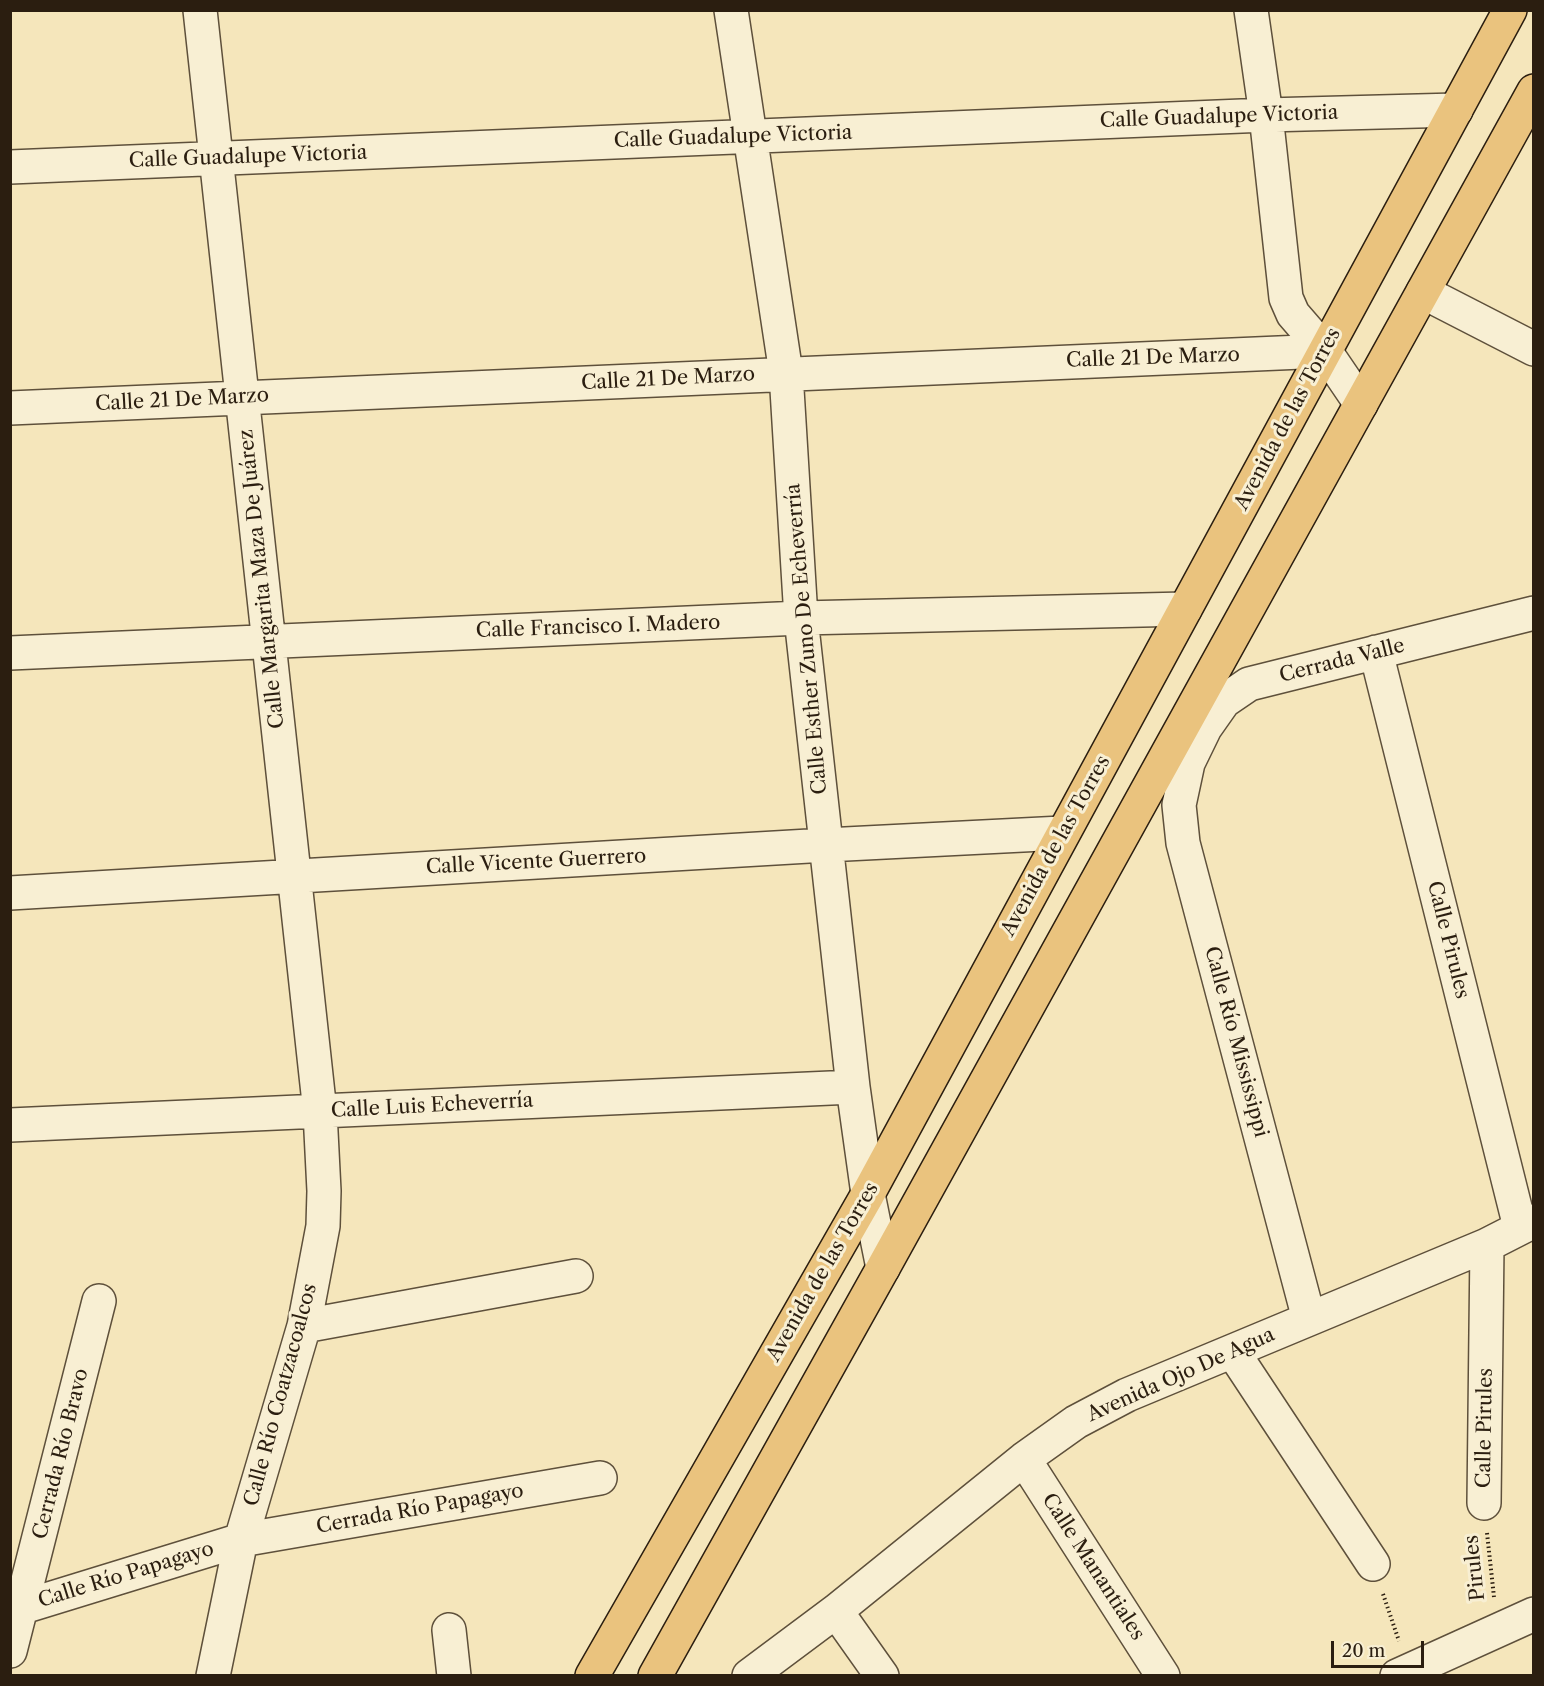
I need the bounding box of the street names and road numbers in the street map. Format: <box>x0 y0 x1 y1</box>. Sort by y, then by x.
street label: Calle Guadalupe Victoria <box>1099 101 1339 133</box>
street label: Calle Guadalupe Victoria <box>613 121 853 153</box>
street label: Calle Guadalupe Victoria <box>128 141 368 173</box>
street label: Avenida de las Torres <box>1230 324 1346 514</box>
street label: Calle 21 De Marzo <box>1066 343 1240 373</box>
street label: Calle 21 De Marzo <box>581 362 755 396</box>
street label: Calle 21 De Marzo <box>95 383 269 417</box>
street label: Calle Margarita Maza De Juárez <box>234 428 290 730</box>
street label: Calle Esther Zuno De Echeverría <box>781 482 833 796</box>
street label: Calle Francisco I. Madero <box>475 611 721 643</box>
street label: Cerrada Valle <box>1277 634 1407 688</box>
street label: Avenida de las Torres <box>996 752 1116 940</box>
street label: Calle Vicente Guerrero <box>425 844 647 880</box>
street label: Calle Pirules <box>1422 879 1474 1001</box>
street label: Calle Río Mississippi <box>1199 944 1273 1140</box>
street label: Calle Luis Echeverría <box>330 1089 534 1123</box>
street label: Avenida de las Torres <box>762 1178 884 1366</box>
street label: Calle Río Coatzacoalcos <box>240 1281 322 1509</box>
street label: Avenida Ojo De Agua <box>1084 1323 1278 1427</box>
street label: Cerrada Río Bravo <box>28 1366 94 1542</box>
street label: Calle Pirules <box>1472 1368 1498 1488</box>
street label: Cerrada Río Papagayo <box>315 1479 525 1539</box>
street label: Calle Manantiales <box>1037 1489 1149 1645</box>
street label: Pirules <box>1460 1534 1490 1602</box>
street label: Calle Río Papagayo <box>35 1537 217 1613</box>

